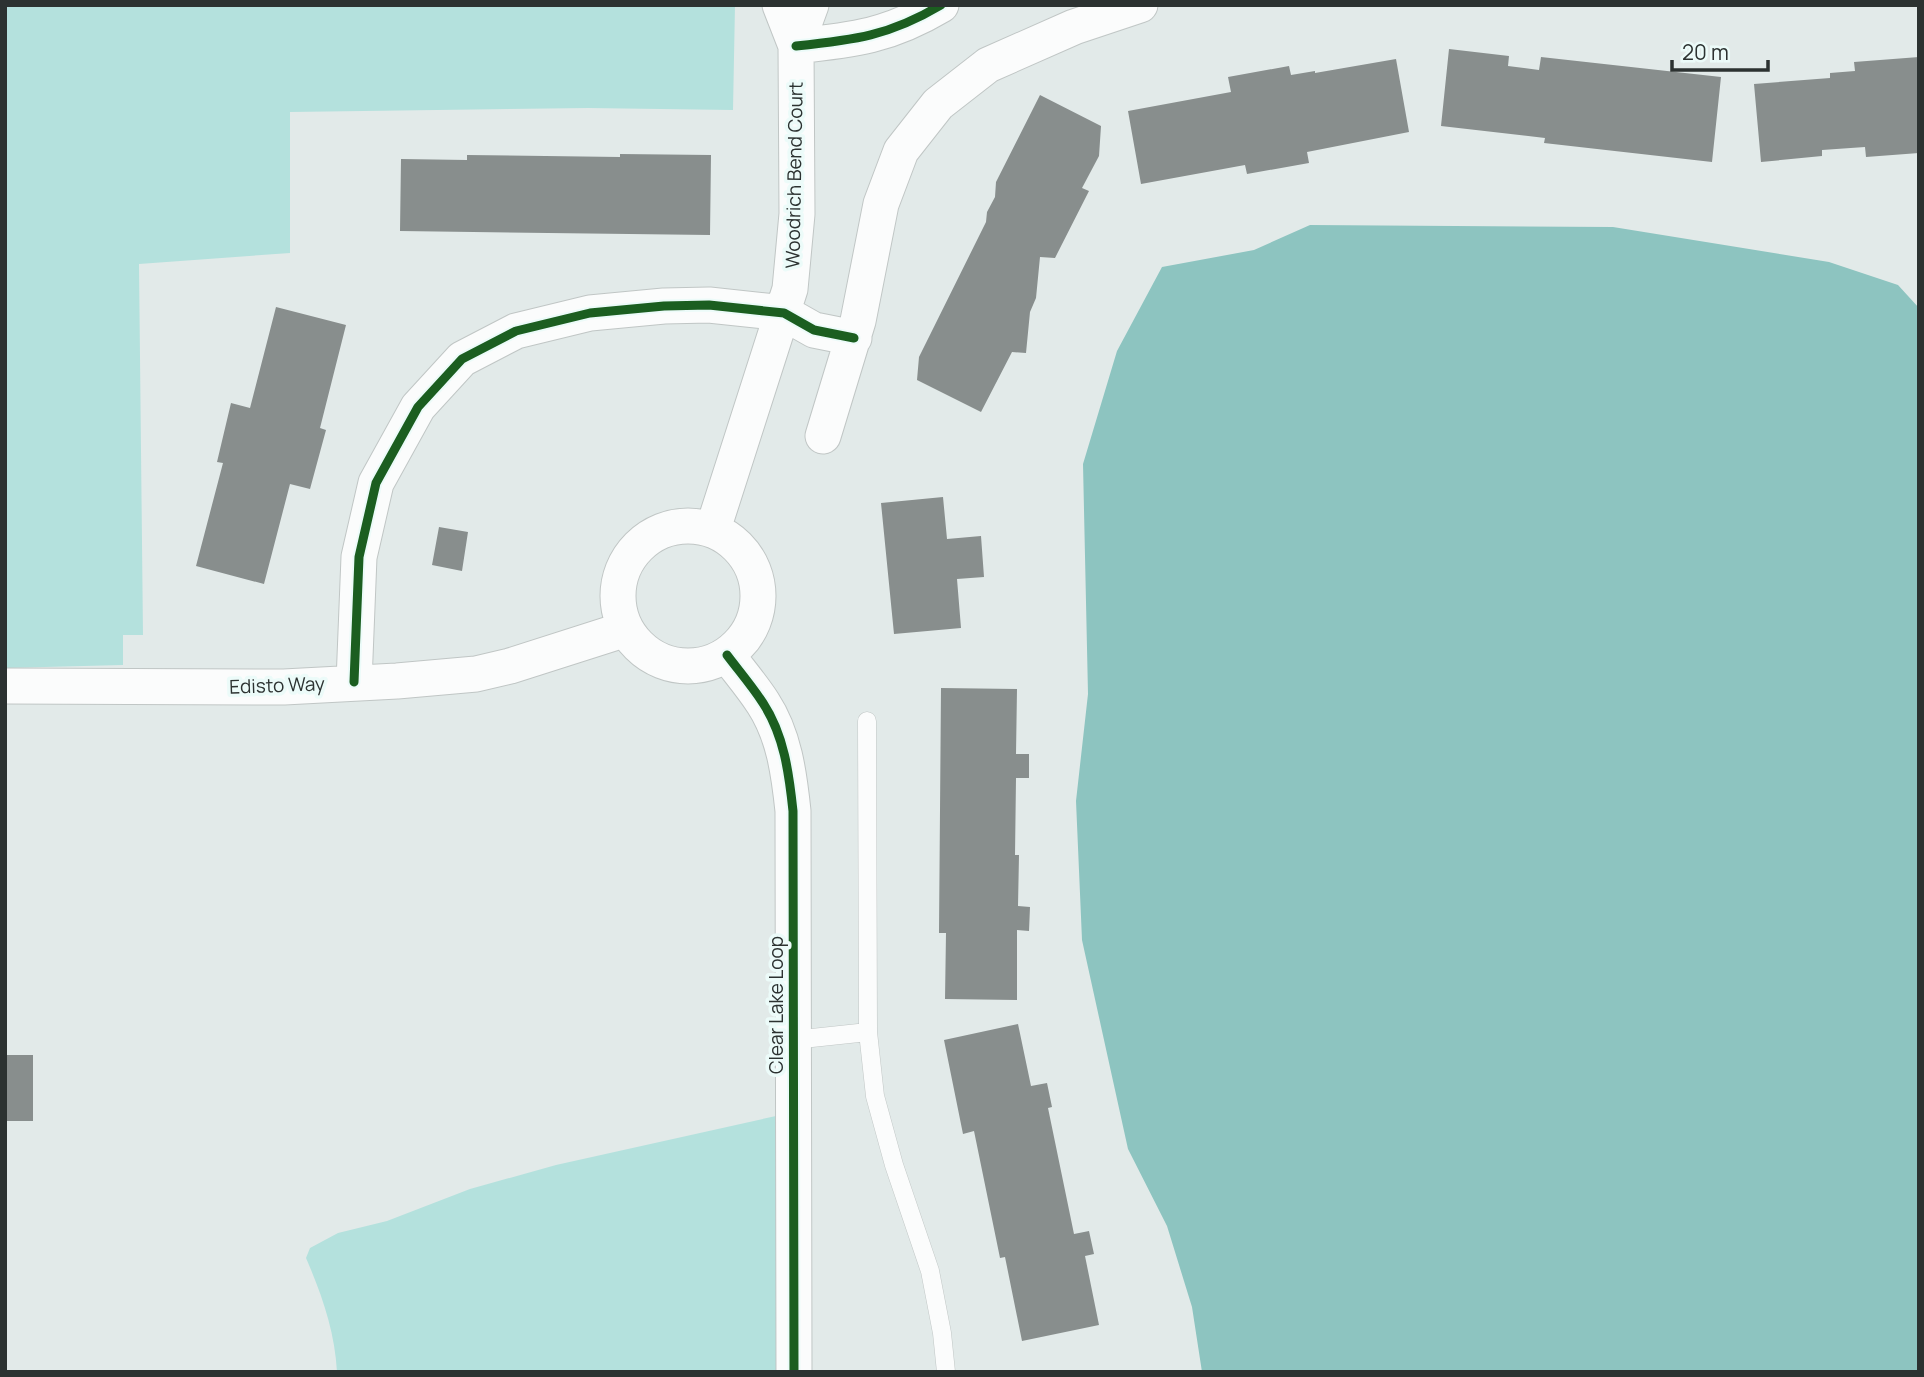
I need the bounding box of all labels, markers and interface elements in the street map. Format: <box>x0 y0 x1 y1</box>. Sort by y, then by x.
scale bar <box>1672 28 1768 72</box>
text: 20 m <box>1682 38 1729 66</box>
street label: Woodrich Bend Court <box>779 81 809 269</box>
street label: Edisto Way <box>229 670 325 700</box>
street label: Clear Lake Loop <box>763 936 789 1074</box>

